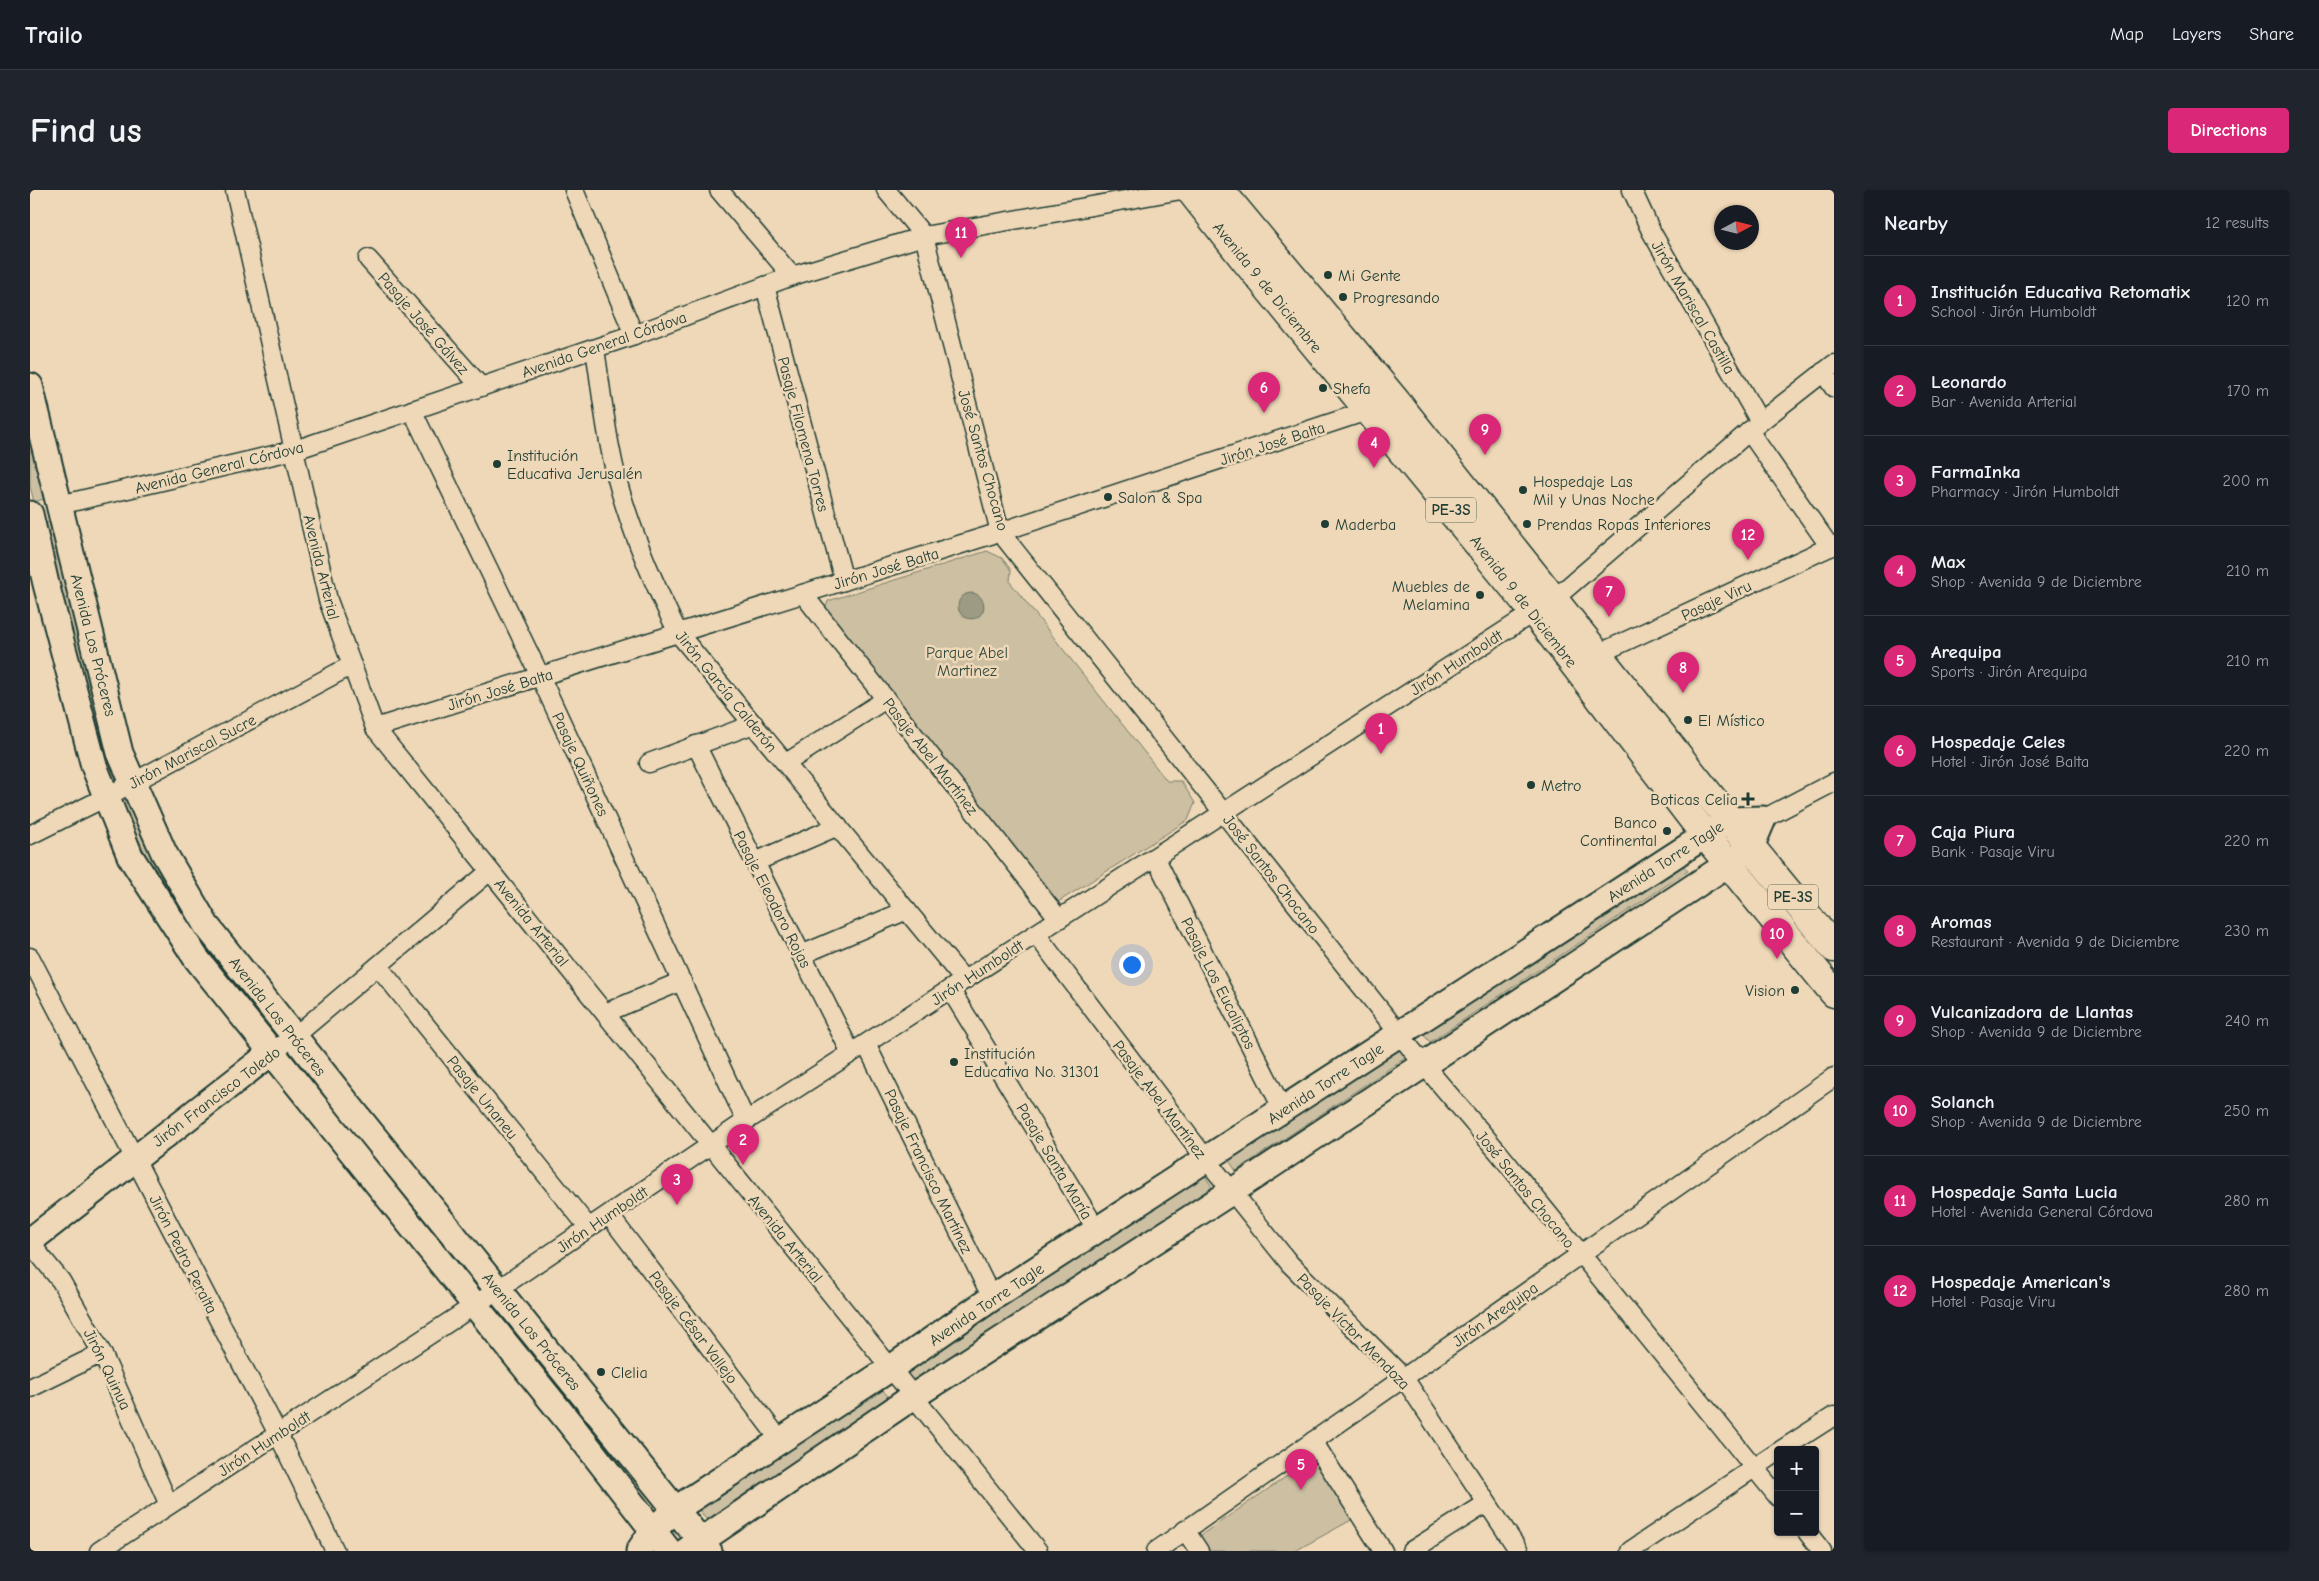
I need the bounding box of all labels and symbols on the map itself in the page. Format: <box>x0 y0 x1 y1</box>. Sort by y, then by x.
north arrow <box>1714 205 1759 250</box>
pin: 11 <box>945 217 977 258</box>
street label: Avenida 9 de Diciembre <box>1209 219 1325 357</box>
street label: Jirón Mariscal Castilla <box>1648 238 1739 377</box>
place label: Mi Gente <box>1338 267 1401 285</box>
street label: Pasaje José Gálvez <box>374 269 472 378</box>
marker: Mi Gente <box>1322 269 1334 281</box>
place label: Progresando <box>1353 289 1440 307</box>
marker: Progresando <box>1337 291 1349 303</box>
street label: Avenida General Córdova <box>519 308 689 382</box>
street label: Pasaje Filomena Torres <box>774 355 832 514</box>
pin: 6 <box>1248 372 1280 413</box>
place label: Shefa <box>1333 380 1371 398</box>
marker: Shefa <box>1317 382 1329 394</box>
street label: José Santos Chocano <box>954 388 1012 533</box>
pin: 9 <box>1469 414 1501 455</box>
street label: Jirón José Balta <box>1218 419 1327 469</box>
pin: 4 <box>1358 427 1390 468</box>
street label: Avenida General Córdova <box>133 438 305 498</box>
place label: Institución Educativa Jerusalén <box>507 447 643 483</box>
marker: Institución Educativa Jerusalén <box>491 458 503 470</box>
place label: Hospedaje Las Mil y Unas Noche <box>1533 473 1655 509</box>
marker: Hospedaje Las Mil y Unas Noche <box>1517 484 1529 496</box>
place label: Salon & Spa <box>1118 489 1202 507</box>
marker: Salon & Spa <box>1102 491 1114 503</box>
road number: PE-3S <box>1426 498 1476 522</box>
street label: Avenida Arterial <box>299 513 343 622</box>
place label: Maderba <box>1335 516 1396 534</box>
place label: Prendas Ropas Interiores <box>1537 516 1711 534</box>
marker: Maderba <box>1319 518 1331 530</box>
marker: Prendas Ropas Interiores <box>1521 518 1533 530</box>
pin: 12 <box>1732 519 1764 560</box>
street label: Avenida 9 de Diciembre <box>1466 532 1580 671</box>
street label: Jirón José Balta <box>831 544 941 594</box>
street label: Avenida Los Próceres <box>67 572 120 719</box>
pin: 7 <box>1593 576 1625 617</box>
street label: Pasaje Viru <box>1679 577 1754 625</box>
place label: Muebles de Melamina <box>1392 578 1470 614</box>
marker: Muebles de Melamina <box>1474 589 1486 601</box>
street label: Jirón Humboldt <box>1407 626 1506 699</box>
street label: Jirón García Calderón <box>672 627 781 756</box>
park label: Parque Abel Martinez <box>926 644 1008 680</box>
pin: 8 <box>1667 652 1699 693</box>
street label: Jirón José Balta <box>445 665 555 715</box>
street label: Pasaje Abel Martínez <box>879 695 981 819</box>
street label: Pasaje Quiñones <box>548 710 612 820</box>
street label: Jirón Mariscal Sucre <box>126 711 259 793</box>
place label: El Místico <box>1698 712 1765 730</box>
pin: 1 <box>1365 713 1397 754</box>
marker: El Místico <box>1682 714 1694 726</box>
place label: Metro <box>1541 777 1582 795</box>
marker: Metro <box>1525 779 1537 791</box>
place label: Boticas Celia <box>1650 791 1738 809</box>
marker: Boticas Celia <box>1742 793 1754 805</box>
street label: José Santos Chocano <box>1219 811 1323 938</box>
place label: Banco Continental <box>1580 814 1657 850</box>
street label: Avenida Torre Tagle <box>1604 818 1727 906</box>
marker: Banco Continental <box>1661 825 1673 837</box>
street label: Pasaje Eleodoro Rojas <box>730 828 815 971</box>
street label: Avenida Arterial <box>490 875 572 970</box>
road number: PE-3S <box>1768 884 1818 910</box>
street label: Pasaje Los Eucaliptos <box>1177 915 1259 1052</box>
pin: 10 <box>1761 918 1793 959</box>
street label: Jirón Humboldt <box>928 936 1027 1009</box>
your location <box>1119 952 1145 978</box>
street label: Avenida Los Próceres <box>225 954 329 1080</box>
place label: Vision <box>1745 982 1785 1000</box>
marker: Vision <box>1789 984 1801 996</box>
street label: Pasaje Abel Martínez <box>1109 1037 1210 1162</box>
street label: Avenida Torre Tagle <box>1264 1040 1387 1128</box>
street label: Jirón Francisco Toledo <box>149 1043 284 1151</box>
place label: Institución Educativa No. 31301 <box>964 1045 1099 1081</box>
street label: Pasaje Unaneu <box>443 1052 521 1143</box>
marker: Institución Educativa No. 31301 <box>948 1056 960 1068</box>
street label: Pasaje Francisco Martínez <box>880 1086 976 1257</box>
street label: Pasaje Santa María <box>1012 1100 1096 1223</box>
pin: 2 <box>727 1124 759 1165</box>
street label: José Santos Chocano <box>1472 1127 1578 1252</box>
pin: 3 <box>661 1164 693 1205</box>
street label: Jirón Humboldt <box>554 1182 652 1257</box>
street label: Avenida Arterial <box>744 1191 826 1286</box>
street label: Jirón Pedro Peralta <box>145 1192 221 1317</box>
street label: Avenida Torre Tagle <box>926 1260 1047 1350</box>
street label: Pasaje César Vallejo <box>645 1268 741 1387</box>
street label: Avenida Los Próceres <box>478 1269 584 1394</box>
street label: Pasaje Víctor Mendoza <box>1293 1270 1413 1393</box>
street label: Jirón Arequipa <box>1450 1279 1542 1351</box>
street label: Jirón Quinua <box>80 1326 134 1413</box>
place label: Clelia <box>611 1364 648 1382</box>
marker: Clelia <box>595 1366 607 1378</box>
street label: Jirón Humboldt <box>215 1407 314 1480</box>
pin: 5 <box>1285 1449 1317 1490</box>

